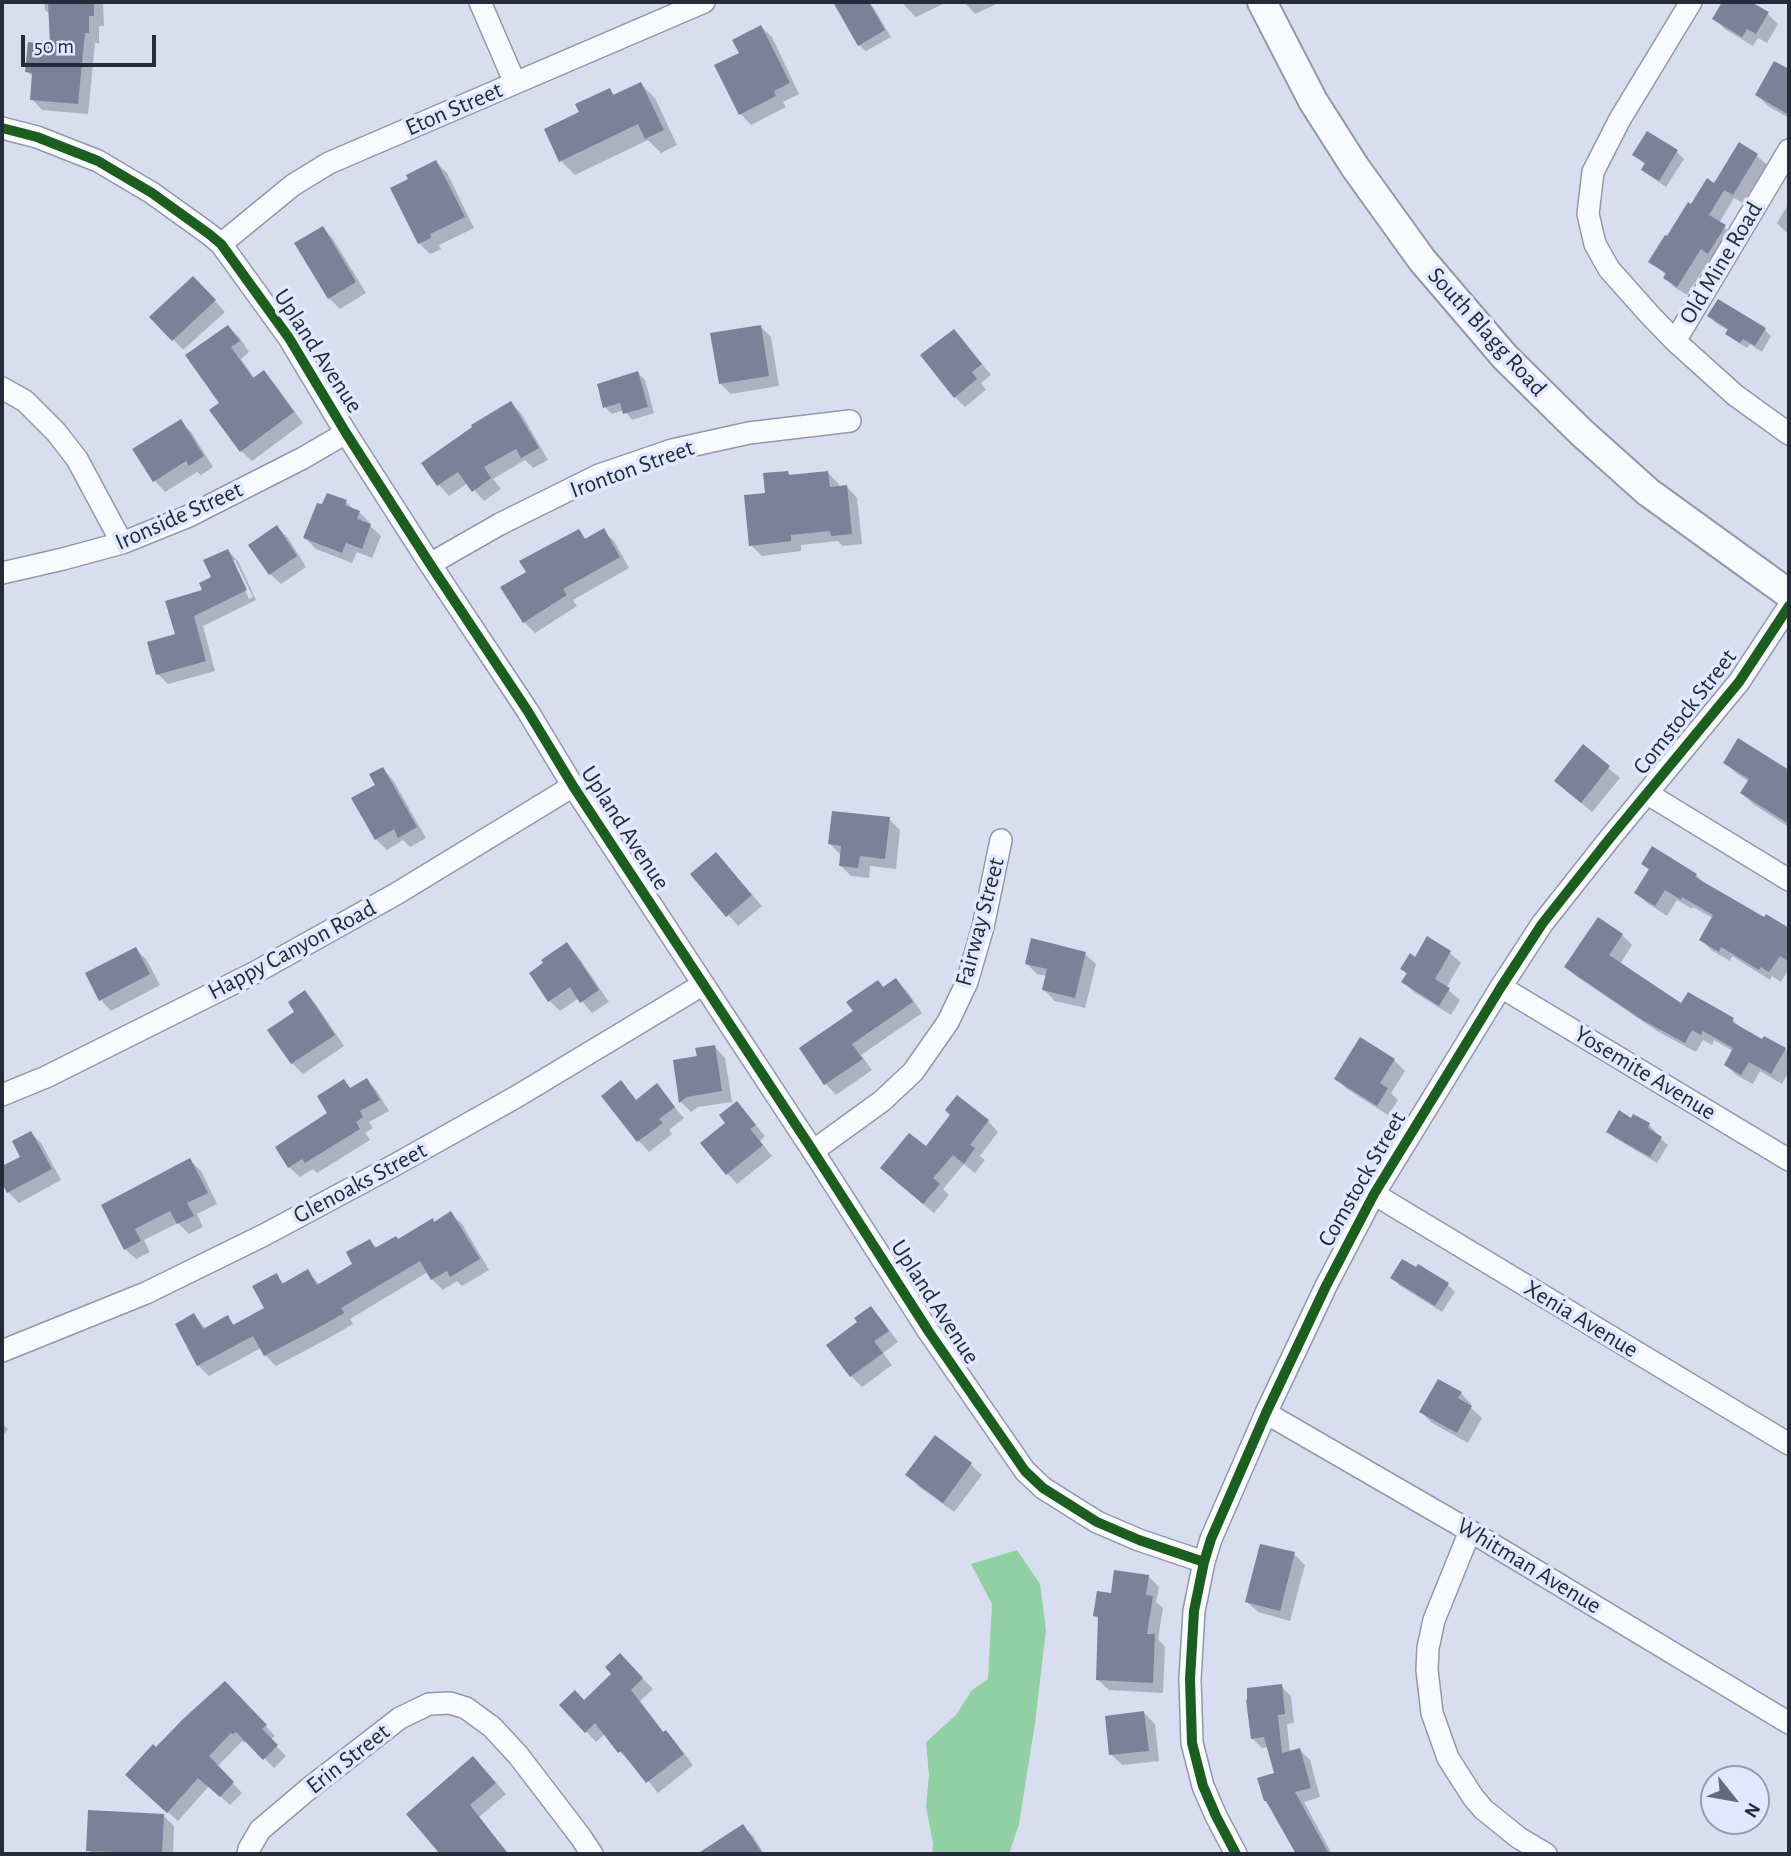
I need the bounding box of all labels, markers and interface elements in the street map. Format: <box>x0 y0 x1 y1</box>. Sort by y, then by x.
scale bar <box>24 21 159 65</box>
text: 50 m <box>34 36 74 57</box>
street label: Eton Street <box>401 76 507 142</box>
street label: Old Mine Road <box>1673 197 1769 329</box>
street label: South Blagg Road <box>1421 261 1553 403</box>
street label: Upland Avenue <box>267 283 369 419</box>
street label: Ironton Street <box>566 433 698 505</box>
street label: Ironside Street <box>111 475 247 557</box>
street label: Comstock Street <box>1627 643 1743 781</box>
street label: Upland Avenue <box>574 760 676 896</box>
street label: Fairway Street <box>949 855 1011 989</box>
street label: Happy Canyon Road <box>203 894 381 1006</box>
street label: Yosemite Avenue <box>1569 1019 1721 1127</box>
street label: Comstock Street <box>1312 1106 1412 1252</box>
street label: Glenoaks Street <box>288 1136 432 1230</box>
street label: Upland Avenue <box>884 1234 986 1370</box>
street label: Xenia Avenue <box>1519 1274 1643 1364</box>
street label: Whitman Avenue <box>1452 1512 1606 1620</box>
street label: Erin Street <box>301 1718 395 1800</box>
north arrow <box>1700 1765 1770 1835</box>
text: N <box>1740 1799 1763 1821</box>

